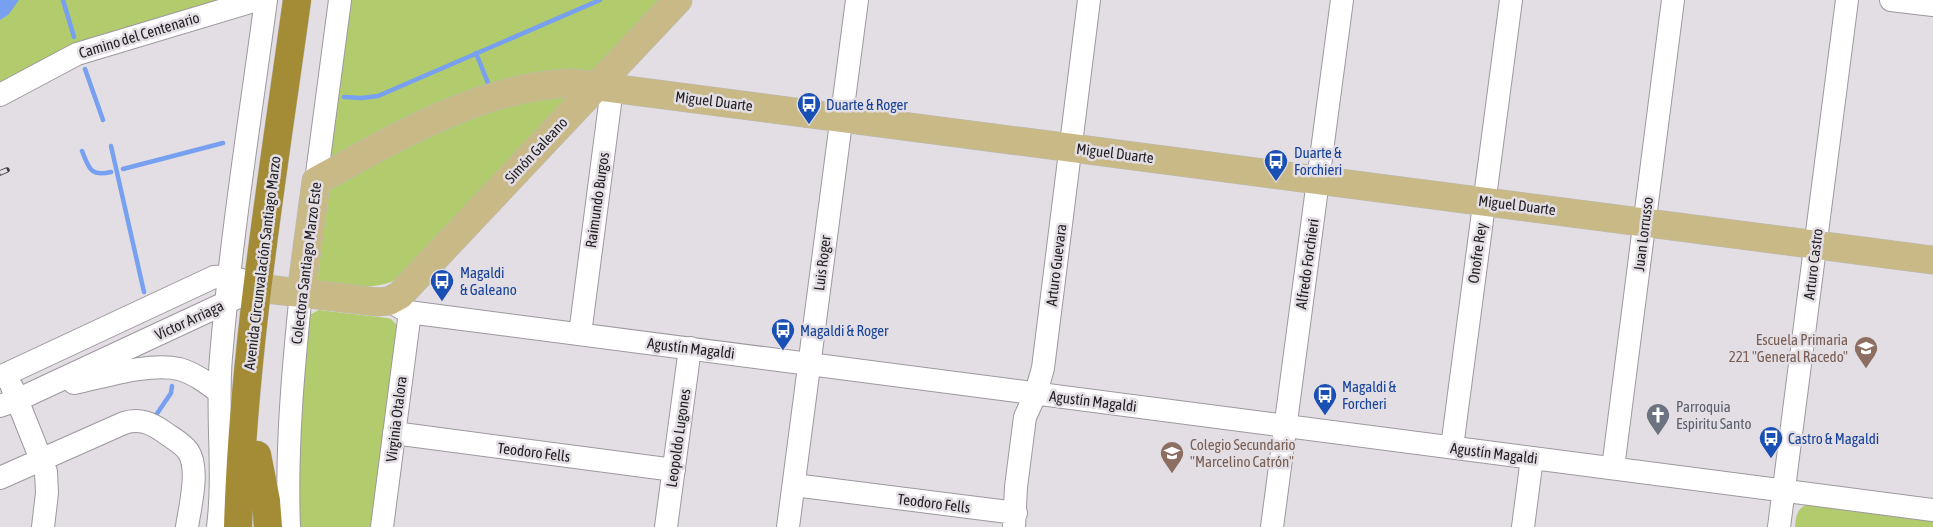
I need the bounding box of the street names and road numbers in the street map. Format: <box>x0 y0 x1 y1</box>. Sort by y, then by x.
street label: Camino del Centenario <box>77 9 201 61</box>
street label: Miguel Duarte <box>674 88 754 114</box>
street label: Simón Galeano <box>501 114 571 186</box>
street label: Miguel Duarte <box>1075 140 1155 166</box>
street label: Raimundo Burgos <box>582 151 612 249</box>
street label: Avenida Circunvalación Santiago Marzo <box>240 155 284 371</box>
street label: Colectora Santiago Marzo Este <box>288 181 324 345</box>
street label: Miguel Duarte <box>1477 192 1557 218</box>
street label: Juan Lorrusso <box>1630 196 1656 272</box>
street label: Alfredo Forchieri <box>1292 218 1322 310</box>
street label: Onofre Rey <box>1464 222 1490 284</box>
street label: Arturo Guevara <box>1043 223 1069 307</box>
street label: Arturo Castro <box>1800 227 1826 301</box>
street label: Luis Roger <box>810 234 834 292</box>
street label: Víctor Arriaga <box>152 297 226 343</box>
street label: Agustín Magaldi <box>646 334 736 362</box>
street label: Virginia Otalora <box>382 375 410 463</box>
street label: Agustín Magaldi <box>1048 387 1138 415</box>
street label: Leopoldo Lugones <box>663 388 693 488</box>
street label: Teodoro Fells <box>497 439 571 465</box>
street label: Agustín Magaldi <box>1449 439 1539 467</box>
street label: Teodoro Fells <box>897 490 971 516</box>

